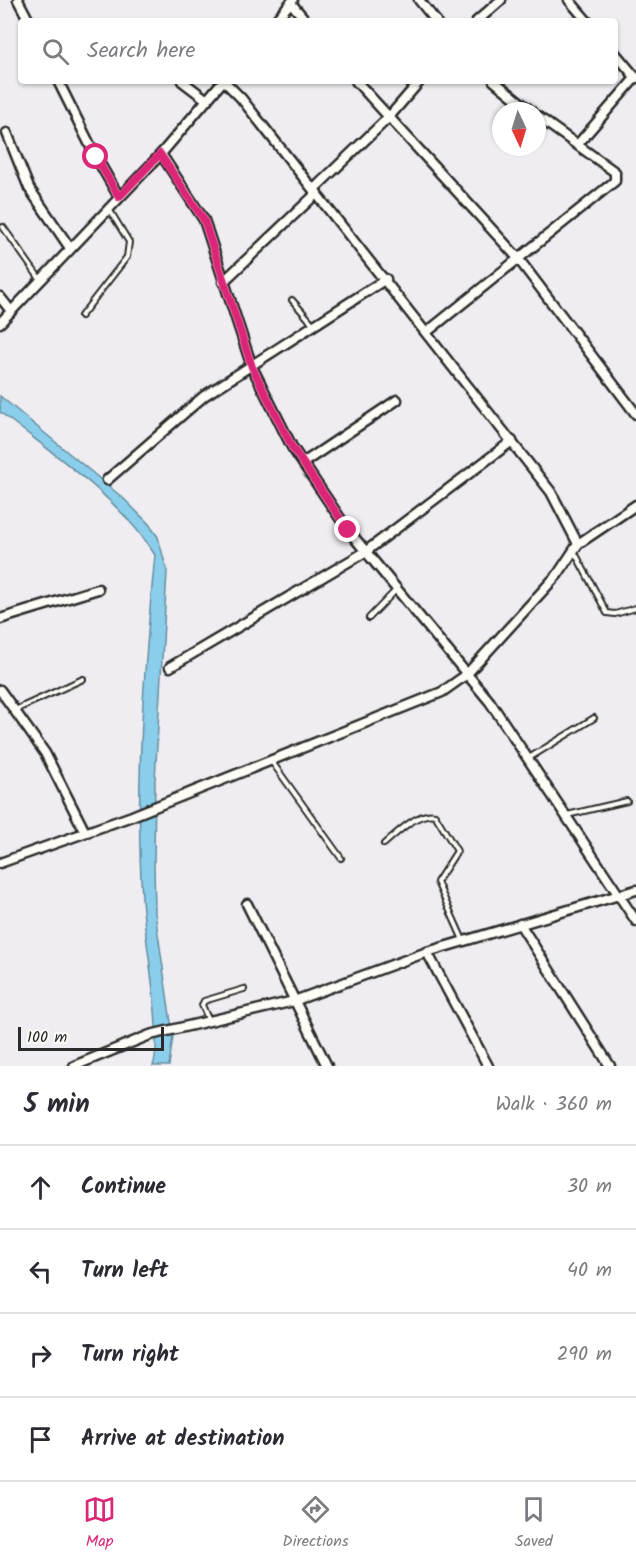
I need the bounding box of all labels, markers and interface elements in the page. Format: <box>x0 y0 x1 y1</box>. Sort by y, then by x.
search box <box>18 18 618 84</box>
text: Search here <box>87 34 195 69</box>
icon: search <box>39 35 72 68</box>
north arrow <box>492 102 546 156</box>
route start <box>82 143 108 169</box>
route end <box>334 516 360 542</box>
scale bar <box>18 1024 164 1052</box>
text: 100 m <box>27 1025 67 1050</box>
text: 5 min <box>24 1084 90 1126</box>
text: Walk · 360 m <box>495 1089 612 1121</box>
text: Continue <box>81 1170 166 1205</box>
icon: ahead <box>24 1171 57 1204</box>
text: 30 m <box>567 1171 612 1203</box>
text: Turn left <box>81 1254 168 1289</box>
icon: left <box>24 1255 57 1288</box>
text: 40 m <box>567 1255 612 1287</box>
text: Turn right <box>81 1338 179 1373</box>
icon: right <box>24 1339 57 1372</box>
text: 290 m <box>557 1339 612 1371</box>
text: Arrive at destination <box>81 1422 284 1457</box>
icon: arrive <box>24 1423 57 1456</box>
tab: Map <box>83 1493 116 1554</box>
tab: Directions <box>282 1493 349 1554</box>
tab: Saved <box>515 1493 553 1554</box>

